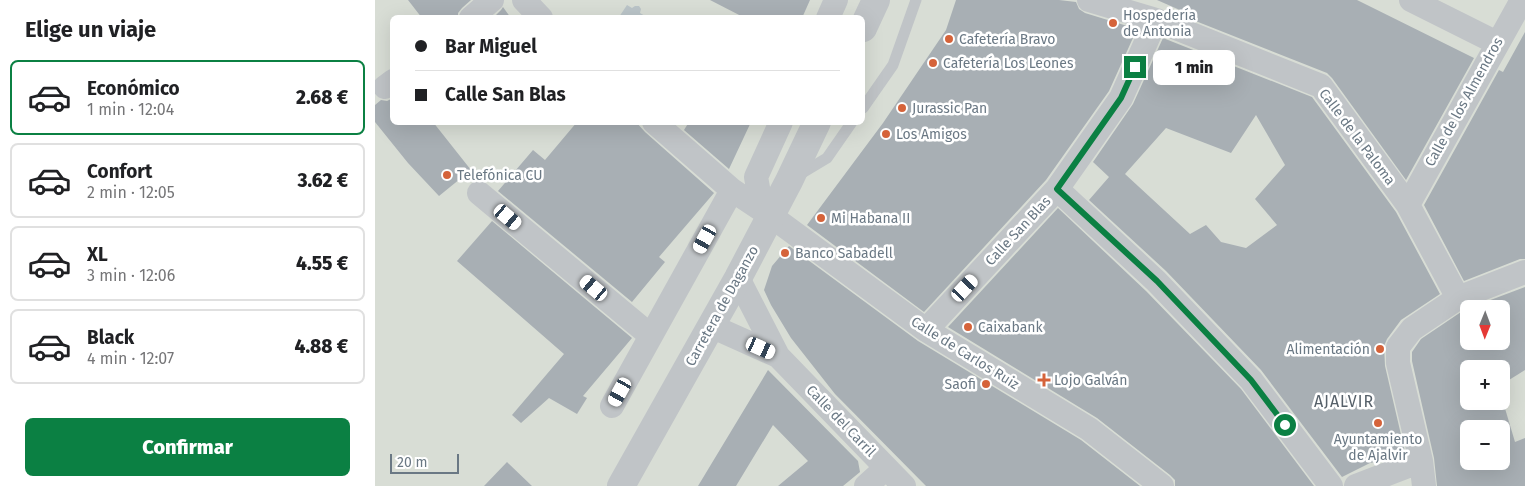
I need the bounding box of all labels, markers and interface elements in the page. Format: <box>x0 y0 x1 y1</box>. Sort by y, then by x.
place label: Hospedería de Antonia <box>1123 7 1196 40</box>
text: Elige un viaje <box>25 16 156 43</box>
marker: Hospedería de Antonia <box>1107 17 1119 29</box>
place label: Cafetería Bravo <box>959 31 1056 48</box>
marker: Cafetería Bravo <box>943 33 955 45</box>
street label: Calle de los Almendros <box>1421 34 1507 169</box>
text: Bar Miguel <box>445 35 537 58</box>
callout: 1 min <box>1153 50 1235 84</box>
place label: Cafetería Los Leones <box>943 55 1074 72</box>
route end <box>1124 56 1146 78</box>
marker: Cafetería Los Leones <box>927 57 939 69</box>
text: 1 min <box>1175 58 1213 77</box>
icon: car <box>27 75 72 120</box>
text: Económico <box>87 77 180 100</box>
text: Calle San Blas <box>445 83 566 106</box>
street label: Calle de la Paloma <box>1315 85 1399 189</box>
text: 2.68 € <box>296 86 348 109</box>
text: 1 min · 12:04 <box>87 100 174 119</box>
place label: Jurassic Pan <box>912 100 987 117</box>
marker: Jurassic Pan <box>896 102 908 114</box>
place label: Los Amigos <box>896 126 967 143</box>
marker: Los Amigos <box>880 128 892 140</box>
icon: car <box>27 158 72 203</box>
text: Confort <box>87 160 152 183</box>
place label: Telefónica CU <box>457 167 542 184</box>
text: 3.62 € <box>297 169 348 192</box>
marker: Telefónica CU <box>441 169 453 181</box>
text: 2 min · 12:05 <box>87 183 175 202</box>
street label: Calle San Blas <box>982 193 1055 269</box>
car <box>491 202 524 232</box>
place label: Mi Habana II <box>831 210 910 227</box>
marker: Mi Habana II <box>815 212 827 224</box>
car <box>691 222 718 256</box>
icon: car <box>27 241 72 286</box>
text: XL <box>87 243 108 266</box>
street label: Carretera de Daganzo <box>682 243 762 369</box>
place label: Banco Sabadell <box>795 245 893 262</box>
marker: Banco Sabadell <box>779 247 791 259</box>
text: 4.55 € <box>296 252 348 275</box>
text: 3 min · 12:06 <box>87 266 175 285</box>
car <box>949 272 980 304</box>
car <box>577 273 610 303</box>
north arrow <box>1460 300 1510 350</box>
map controls <box>1460 300 1510 470</box>
street label: Calle de Carlos Ruiz <box>908 313 1022 393</box>
place label: Caixabank <box>978 319 1043 336</box>
marker: Caixabank <box>962 321 974 333</box>
icon: car <box>27 324 72 369</box>
text: Black <box>87 326 134 349</box>
text: 4.88 € <box>294 335 348 358</box>
car <box>744 335 777 361</box>
place label: Alimentación <box>1287 341 1370 358</box>
marker: Alimentación <box>1374 343 1386 355</box>
text: 4 min · 12:07 <box>87 349 174 368</box>
button: + <box>1460 360 1510 410</box>
place label: Lojo Galván <box>1054 372 1127 389</box>
marker: Lojo Galván <box>1038 374 1050 386</box>
car <box>606 375 633 409</box>
place label: Saofi <box>945 376 976 393</box>
marker: Saofi <box>980 378 992 390</box>
street label: Calle del Carril <box>803 382 879 460</box>
district label: AJALVIR <box>1314 392 1374 411</box>
route start <box>1274 414 1296 436</box>
marker: Ayuntamiento de Ajalvir <box>1372 417 1384 429</box>
button: Confirmar <box>25 418 350 476</box>
button: − <box>1460 420 1510 470</box>
place label: Ayuntamiento de Ajalvir <box>1334 431 1422 464</box>
scale bar <box>390 451 459 474</box>
text: 20 m <box>397 454 427 471</box>

